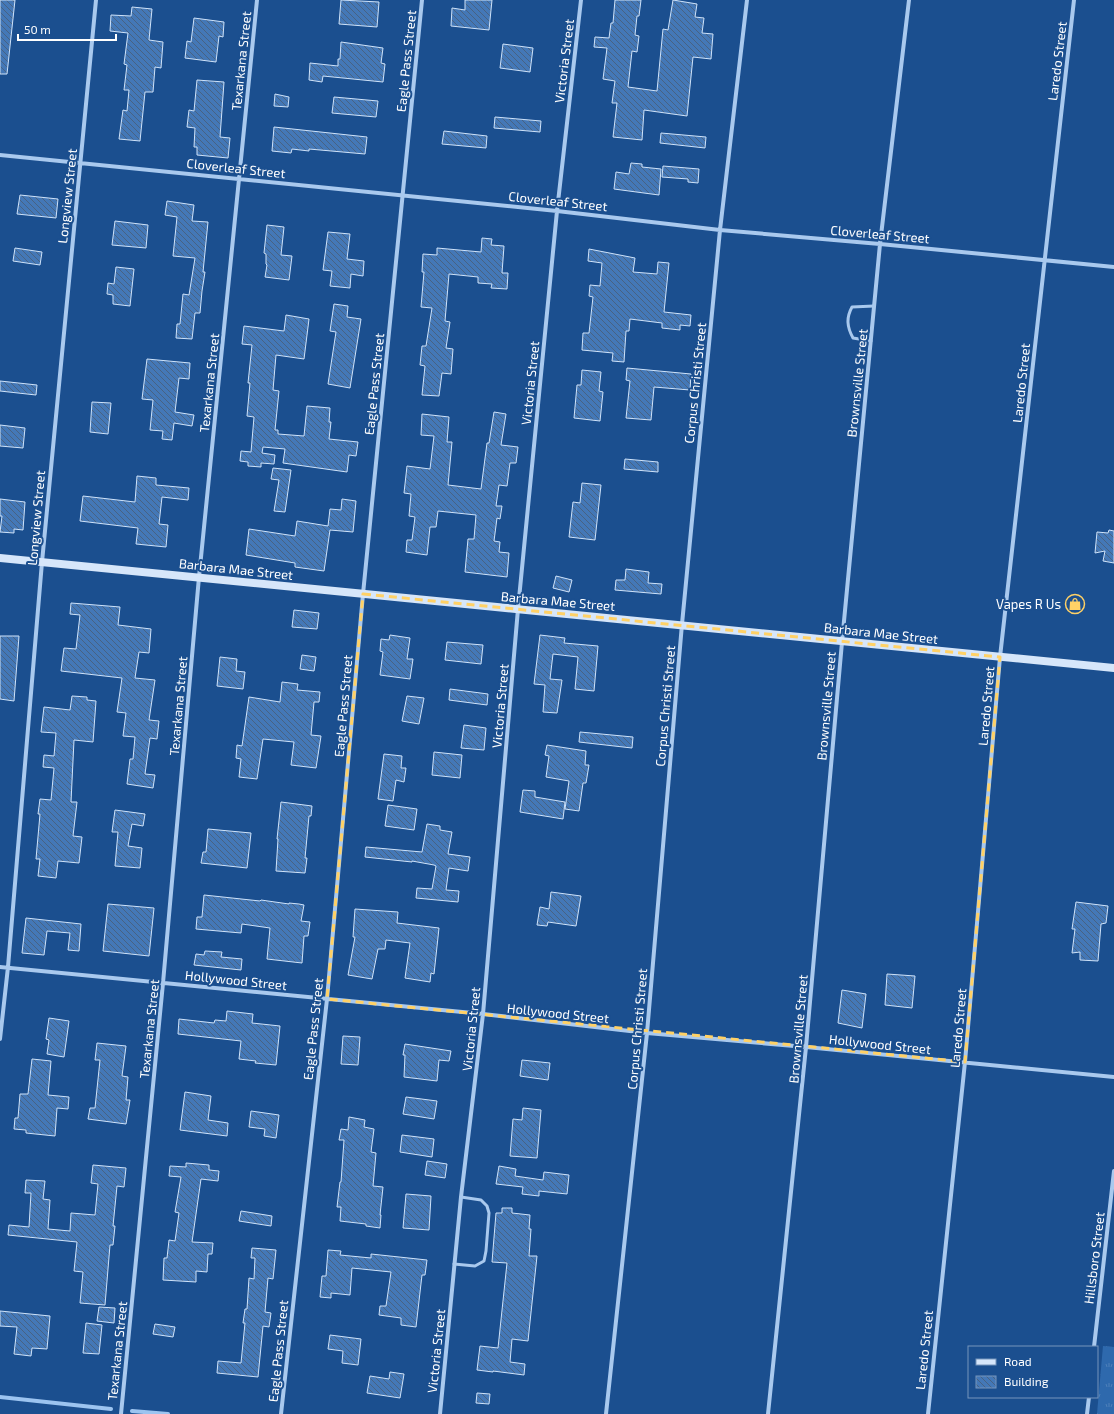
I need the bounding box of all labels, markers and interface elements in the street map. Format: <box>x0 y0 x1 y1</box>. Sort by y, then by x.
street label: Eagle Pass Street <box>393 9 419 113</box>
street label: Texarkana Street <box>228 11 254 111</box>
scale bar <box>18 16 116 42</box>
street label: Victoria Street <box>551 18 577 104</box>
street label: Laredo Street <box>1044 20 1070 102</box>
text: 50 m <box>24 22 51 36</box>
street label: Longview Street <box>54 148 80 244</box>
street label: Cloverleaf Street <box>186 155 286 181</box>
street label: Cloverleaf Street <box>508 188 608 214</box>
street label: Cloverleaf Street <box>830 222 930 246</box>
street label: Corpus Christi Street <box>681 322 709 444</box>
street label: Brownsville Street <box>843 328 871 438</box>
street label: Eagle Pass Street <box>361 332 387 436</box>
street label: Texarkana Street <box>196 333 222 433</box>
street label: Victoria Street <box>518 340 542 426</box>
street label: Laredo Street <box>1009 342 1033 423</box>
street label: Longview Street <box>24 470 48 566</box>
street label: Barbara Mae Street <box>178 555 294 583</box>
street label: Barbara Mae Street <box>500 588 616 614</box>
shop icon: Vapes R Us <box>1064 593 1086 615</box>
place label: Vapes R Us <box>996 596 1061 612</box>
street label: Barbara Mae Street <box>823 619 939 647</box>
street label: Corpus Christi Street <box>652 645 678 767</box>
street label: Brownsville Street <box>813 651 839 761</box>
street label: Eagle Pass Street <box>331 654 355 758</box>
street label: Texarkana Street <box>166 656 190 756</box>
street label: Victoria Street <box>488 663 512 749</box>
street label: Laredo Street <box>975 666 997 746</box>
street label: Hollywood Street <box>184 967 288 993</box>
street label: Corpus Christi Street <box>624 968 650 1090</box>
street label: Brownsville Street <box>785 974 811 1084</box>
street label: Eagle Pass Street <box>300 977 326 1081</box>
street label: Texarkana Street <box>136 979 162 1079</box>
street label: Victoria Street <box>459 986 483 1072</box>
street label: Laredo Street <box>947 988 969 1068</box>
street label: Hollywood Street <box>506 1000 610 1026</box>
street label: Hollywood Street <box>828 1031 932 1057</box>
street label: Hillsboro Street <box>1080 1211 1108 1305</box>
street label: Eagle Pass Street <box>265 1299 291 1403</box>
street label: Texarkana Street <box>104 1301 130 1401</box>
street label: Victoria Street <box>424 1308 448 1394</box>
street label: Laredo Street <box>912 1309 936 1390</box>
legend <box>968 1346 1098 1398</box>
text: Road <box>1004 1354 1032 1368</box>
text: Building <box>1004 1374 1049 1388</box>

